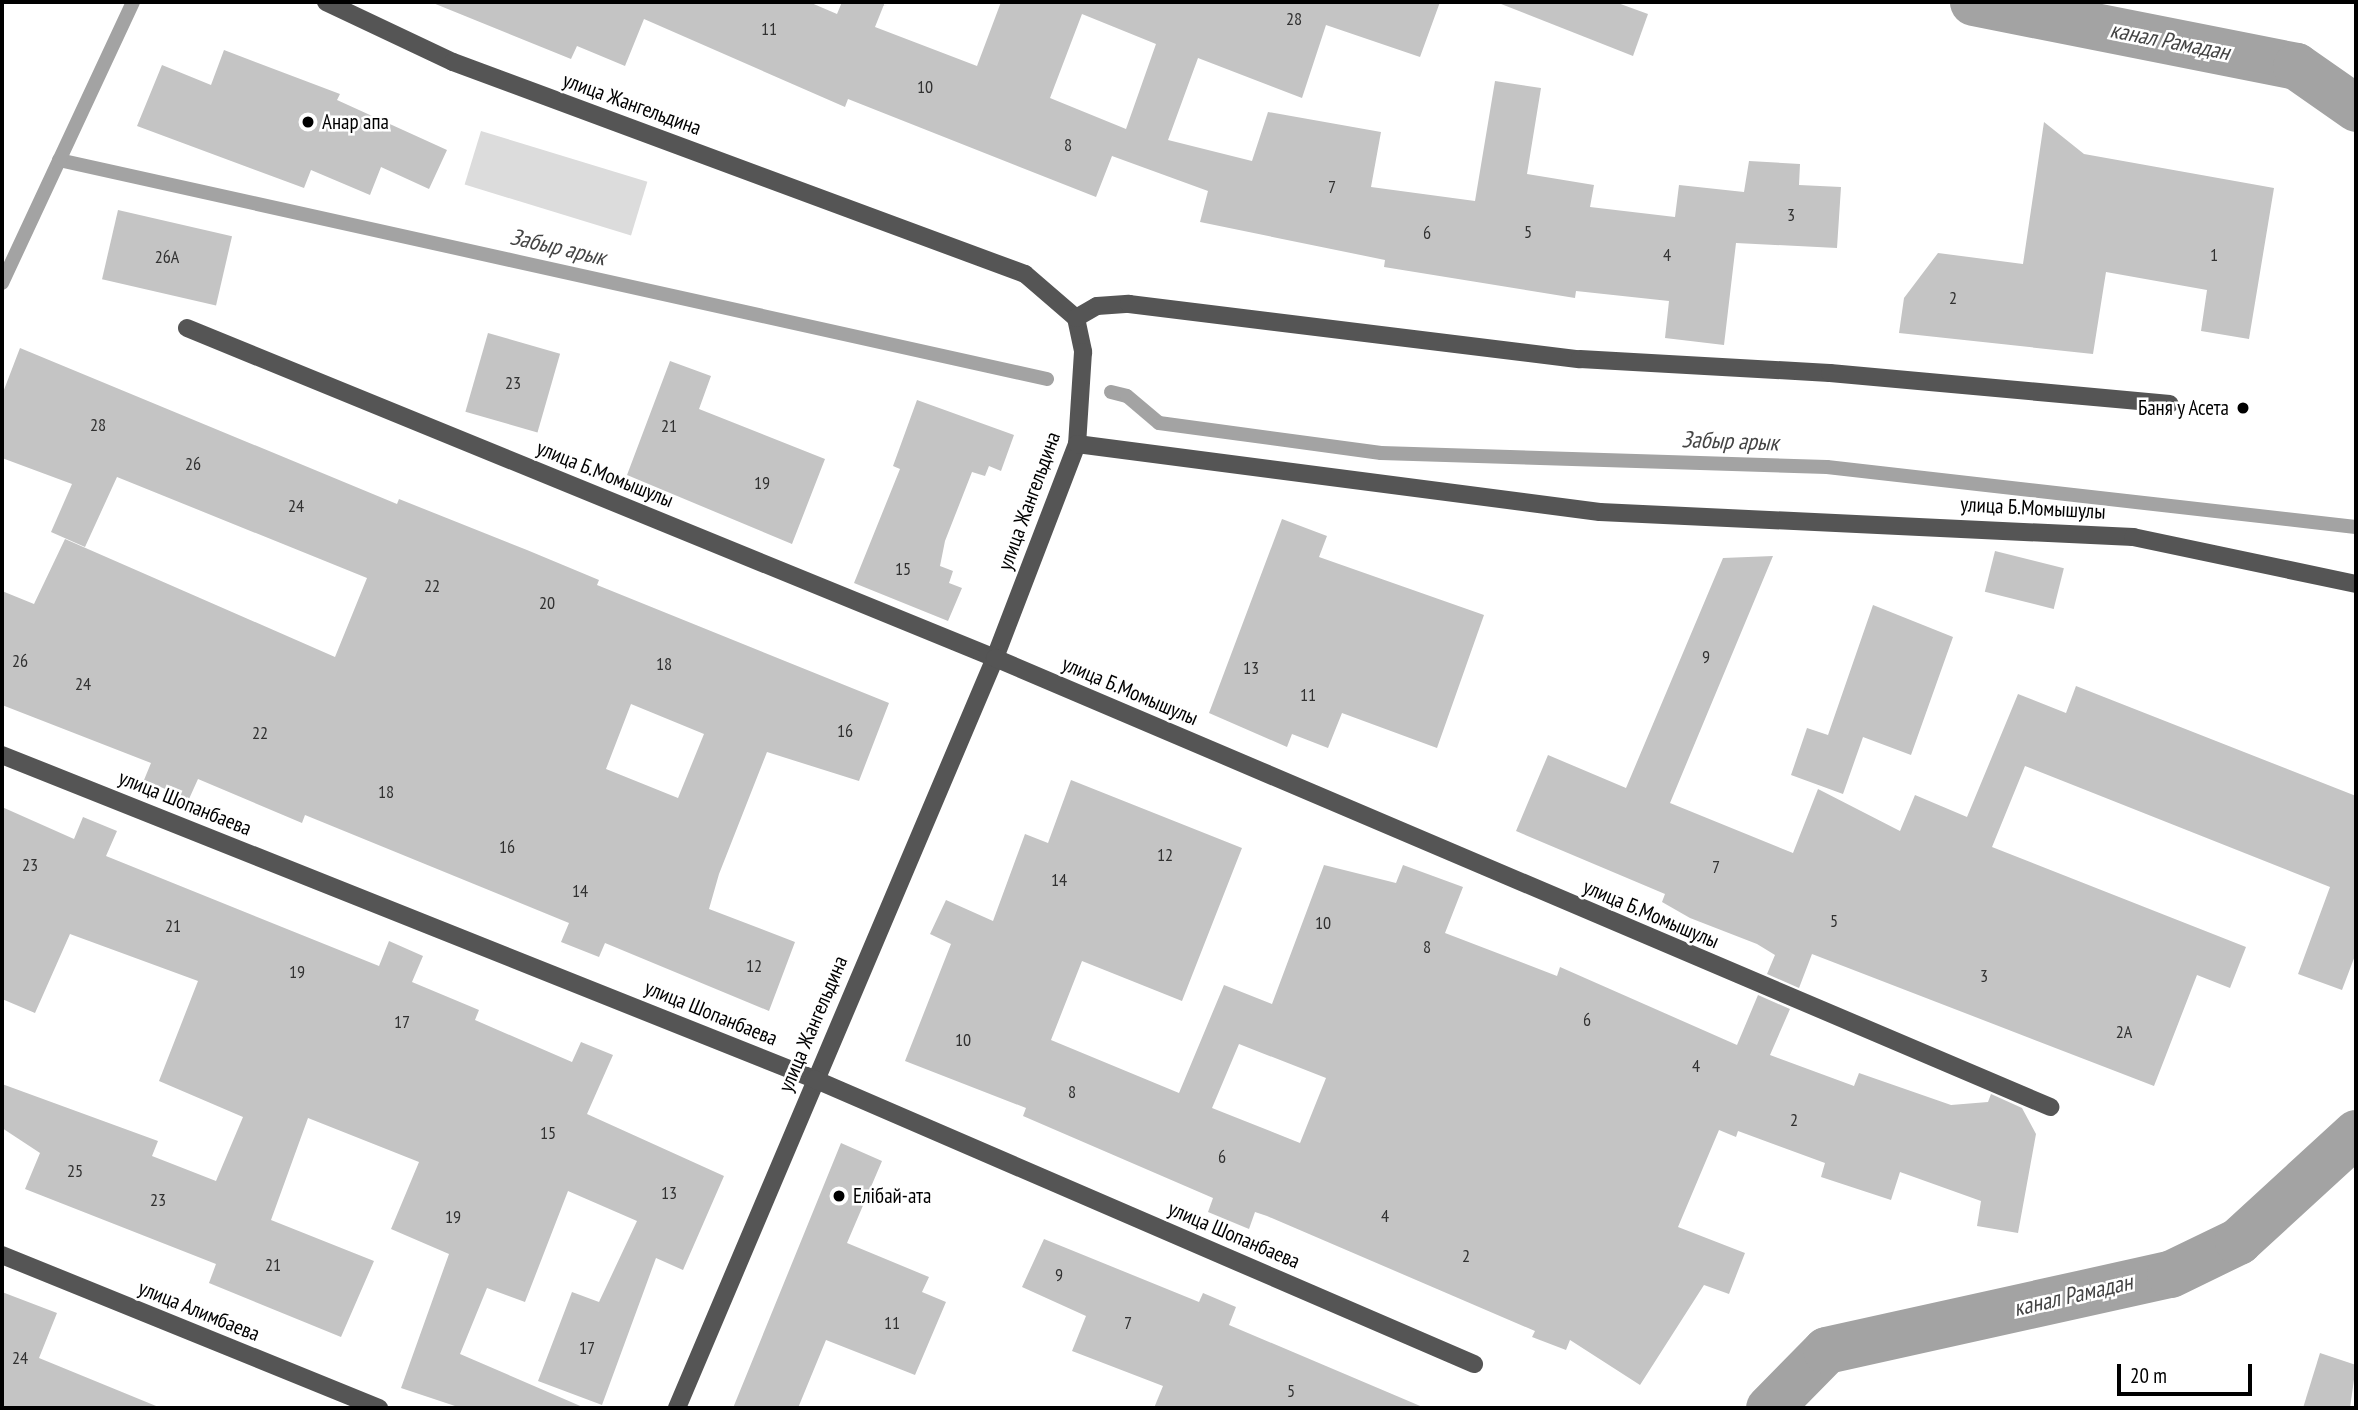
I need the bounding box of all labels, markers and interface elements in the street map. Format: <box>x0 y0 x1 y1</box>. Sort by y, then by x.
house number: 28 <box>1286 8 1302 30</box>
water label: канал Рамадан <box>2108 16 2232 66</box>
house number: 11 <box>761 18 777 40</box>
street label: улица Жангельдина <box>559 67 705 141</box>
house number: 10 <box>917 76 933 98</box>
place label: Анар апа <box>322 109 389 135</box>
marker: Анар апа <box>300 114 316 130</box>
house number: 8 <box>1064 134 1072 156</box>
house number: 7 <box>1328 176 1336 198</box>
house number: 3 <box>1787 204 1795 226</box>
house number: 5 <box>1524 221 1532 243</box>
house number: 6 <box>1423 222 1431 244</box>
water label: Забыр арык <box>508 223 608 271</box>
house number: 4 <box>1663 244 1671 266</box>
house number: 1 <box>2210 244 2218 266</box>
house number: 26А <box>155 246 179 268</box>
house number: 2 <box>1949 287 1957 309</box>
house number: 23 <box>505 372 521 394</box>
place label: Баня у Асета <box>2137 395 2229 421</box>
marker: Баня у Асета <box>2235 400 2251 416</box>
house number: 28 <box>90 414 106 436</box>
house number: 21 <box>661 415 677 437</box>
water label: Забыр арык <box>1681 426 1779 456</box>
street label: улица Жангельдина <box>992 428 1066 574</box>
street label: улица Б.Момышулы <box>533 435 677 513</box>
house number: 26 <box>185 453 201 475</box>
house number: 19 <box>754 472 770 494</box>
street label: улица Б.Момышулы <box>1960 492 2106 524</box>
house number: 24 <box>288 495 304 517</box>
house number: 15 <box>895 558 911 580</box>
house number: 22 <box>424 575 440 597</box>
house number: 20 <box>539 592 555 614</box>
house number: 9 <box>1702 646 1710 668</box>
house number: 26 <box>12 650 28 672</box>
street label: улица Б.Момышулы <box>1058 651 1202 731</box>
house number: 18 <box>656 653 672 675</box>
house number: 13 <box>1243 657 1259 679</box>
house number: 24 <box>75 673 91 695</box>
house number: 11 <box>1300 684 1316 706</box>
house number: 16 <box>837 720 853 742</box>
house number: 22 <box>252 722 268 744</box>
street label: улица Шопанбаева <box>115 765 255 841</box>
house number: 18 <box>378 781 394 803</box>
house number: 16 <box>499 836 515 858</box>
house number: 12 <box>1157 844 1173 866</box>
house number: 23 <box>22 854 38 876</box>
house number: 7 <box>1712 856 1720 878</box>
house number: 14 <box>1051 869 1067 891</box>
street label: улица Б.Момышулы <box>1579 874 1723 954</box>
house number: 14 <box>572 880 588 902</box>
house number: 5 <box>1830 910 1838 932</box>
house number: 10 <box>1315 912 1331 934</box>
house number: 21 <box>165 915 181 937</box>
house number: 8 <box>1423 936 1431 958</box>
street label: улица Жангельдина <box>773 952 853 1096</box>
house number: 12 <box>746 955 762 977</box>
house number: 19 <box>289 961 305 983</box>
house number: 3 <box>1980 965 1988 987</box>
street label: улица Шопанбаева <box>641 975 781 1051</box>
house number: 6 <box>1583 1009 1591 1031</box>
house number: 17 <box>394 1011 410 1033</box>
house number: 2А <box>2116 1021 2132 1043</box>
house number: 10 <box>955 1029 971 1051</box>
house number: 4 <box>1692 1055 1700 1077</box>
house number: 8 <box>1068 1081 1076 1103</box>
house number: 2 <box>1790 1109 1798 1131</box>
house number: 15 <box>540 1122 556 1144</box>
house number: 6 <box>1218 1146 1226 1168</box>
house number: 25 <box>67 1160 83 1182</box>
house number: 13 <box>661 1182 677 1204</box>
place label: Елібай-ата <box>853 1183 931 1209</box>
marker: Елібай-ата <box>831 1188 847 1204</box>
house number: 23 <box>150 1189 166 1211</box>
street label: улица Шопанбаева <box>1164 1196 1304 1274</box>
house number: 4 <box>1381 1205 1389 1227</box>
house number: 19 <box>445 1206 461 1228</box>
house number: 2 <box>1462 1245 1470 1267</box>
house number: 21 <box>265 1254 281 1276</box>
house number: 9 <box>1055 1264 1063 1286</box>
water label: канал Рамадан <box>2011 1268 2135 1322</box>
street label: улица Алимбаева <box>134 1275 264 1347</box>
house number: 11 <box>884 1312 900 1334</box>
house number: 7 <box>1124 1312 1132 1334</box>
house number: 17 <box>579 1337 595 1359</box>
house number: 24 <box>12 1347 28 1369</box>
scale bar <box>2120 1350 2255 1394</box>
text: 20 m <box>2130 1362 2167 1389</box>
house number: 5 <box>1287 1380 1295 1402</box>

